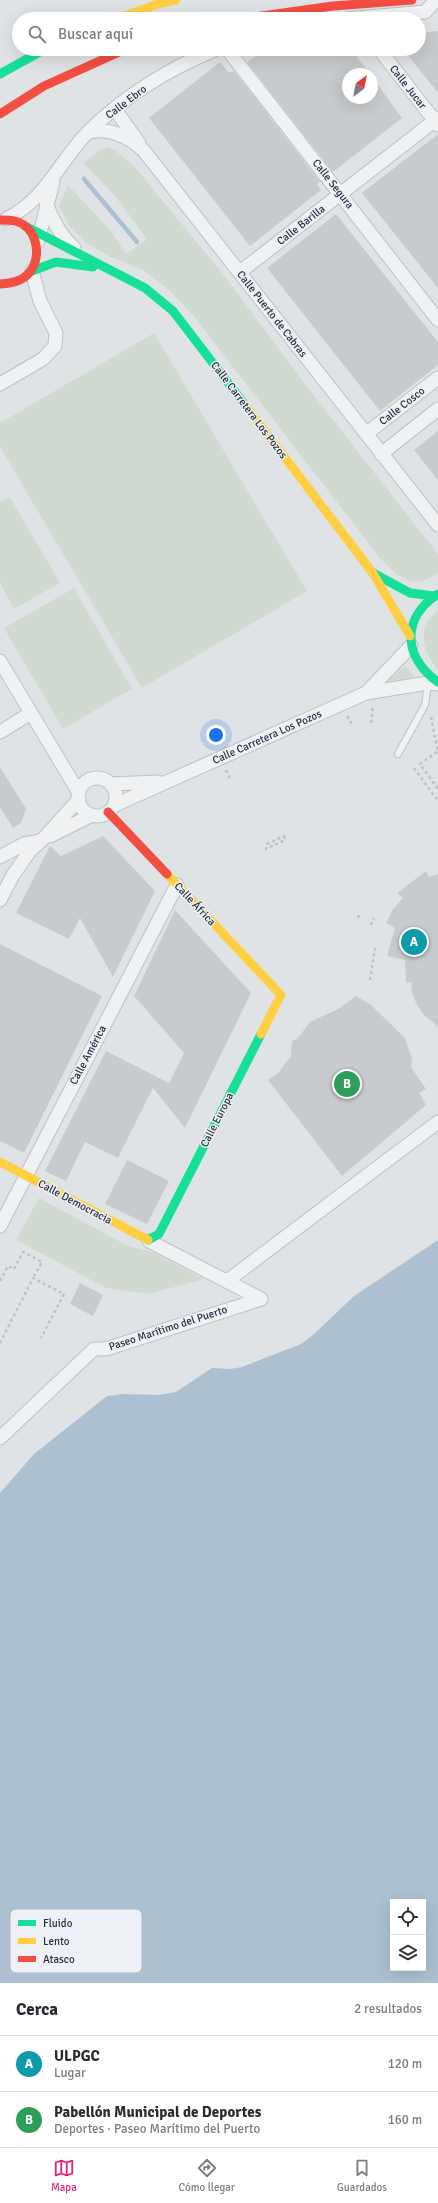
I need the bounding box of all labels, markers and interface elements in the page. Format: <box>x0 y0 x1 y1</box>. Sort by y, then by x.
search box <box>12 12 426 56</box>
icon: search <box>26 23 48 45</box>
text: Buscar aquí <box>58 25 133 43</box>
street label: Calle Jucar <box>387 62 429 112</box>
north arrow <box>342 68 378 104</box>
street label: Calle Ebro <box>103 82 149 122</box>
street label: Calle Segura <box>310 157 357 212</box>
street label: Calle Barilla <box>274 202 328 248</box>
street label: Calle Puerto de Cabras <box>234 268 310 360</box>
street label: Calle Carretera Los Pozos <box>208 359 290 461</box>
street label: Calle Cosco <box>377 384 428 428</box>
street label: Calle Carretera Los Pozos <box>210 707 324 767</box>
your location <box>206 725 226 745</box>
street label: Calle África <box>172 879 219 929</box>
pin: A <box>401 927 427 957</box>
street label: Calle América <box>67 1023 109 1087</box>
pin: B <box>334 1069 360 1099</box>
street label: Calle Europa <box>198 1090 236 1149</box>
street label: Calle Democracia <box>36 1177 115 1227</box>
street label: Paseo Marítimo del Puerto <box>107 1303 229 1353</box>
map controls <box>390 1899 426 1971</box>
button: locate <box>390 1899 426 1935</box>
legend <box>10 1909 142 1973</box>
text: Fluido <box>43 1917 73 1930</box>
text: Lento <box>43 1935 70 1948</box>
button: layers <box>390 1935 426 1971</box>
text: Atasco <box>43 1953 75 1966</box>
text: Cerca <box>16 1999 58 2020</box>
text: 2 resultados <box>354 2001 422 2017</box>
text: ULPGC <box>54 2047 100 2065</box>
text: A <box>25 2056 33 2072</box>
text: 120 m <box>388 2056 422 2072</box>
text: Lugar <box>54 2065 86 2081</box>
text: Pabellón Municipal de Deportes <box>54 2103 261 2121</box>
text: B <box>25 2112 33 2128</box>
text: 160 m <box>388 2112 422 2128</box>
text: Deportes · Paseo Marítimo del Puerto <box>54 2121 260 2137</box>
tab: Mapa <box>51 2157 77 2194</box>
tab: Cómo llegar <box>179 2157 235 2194</box>
tab: Guardados <box>337 2157 387 2194</box>

